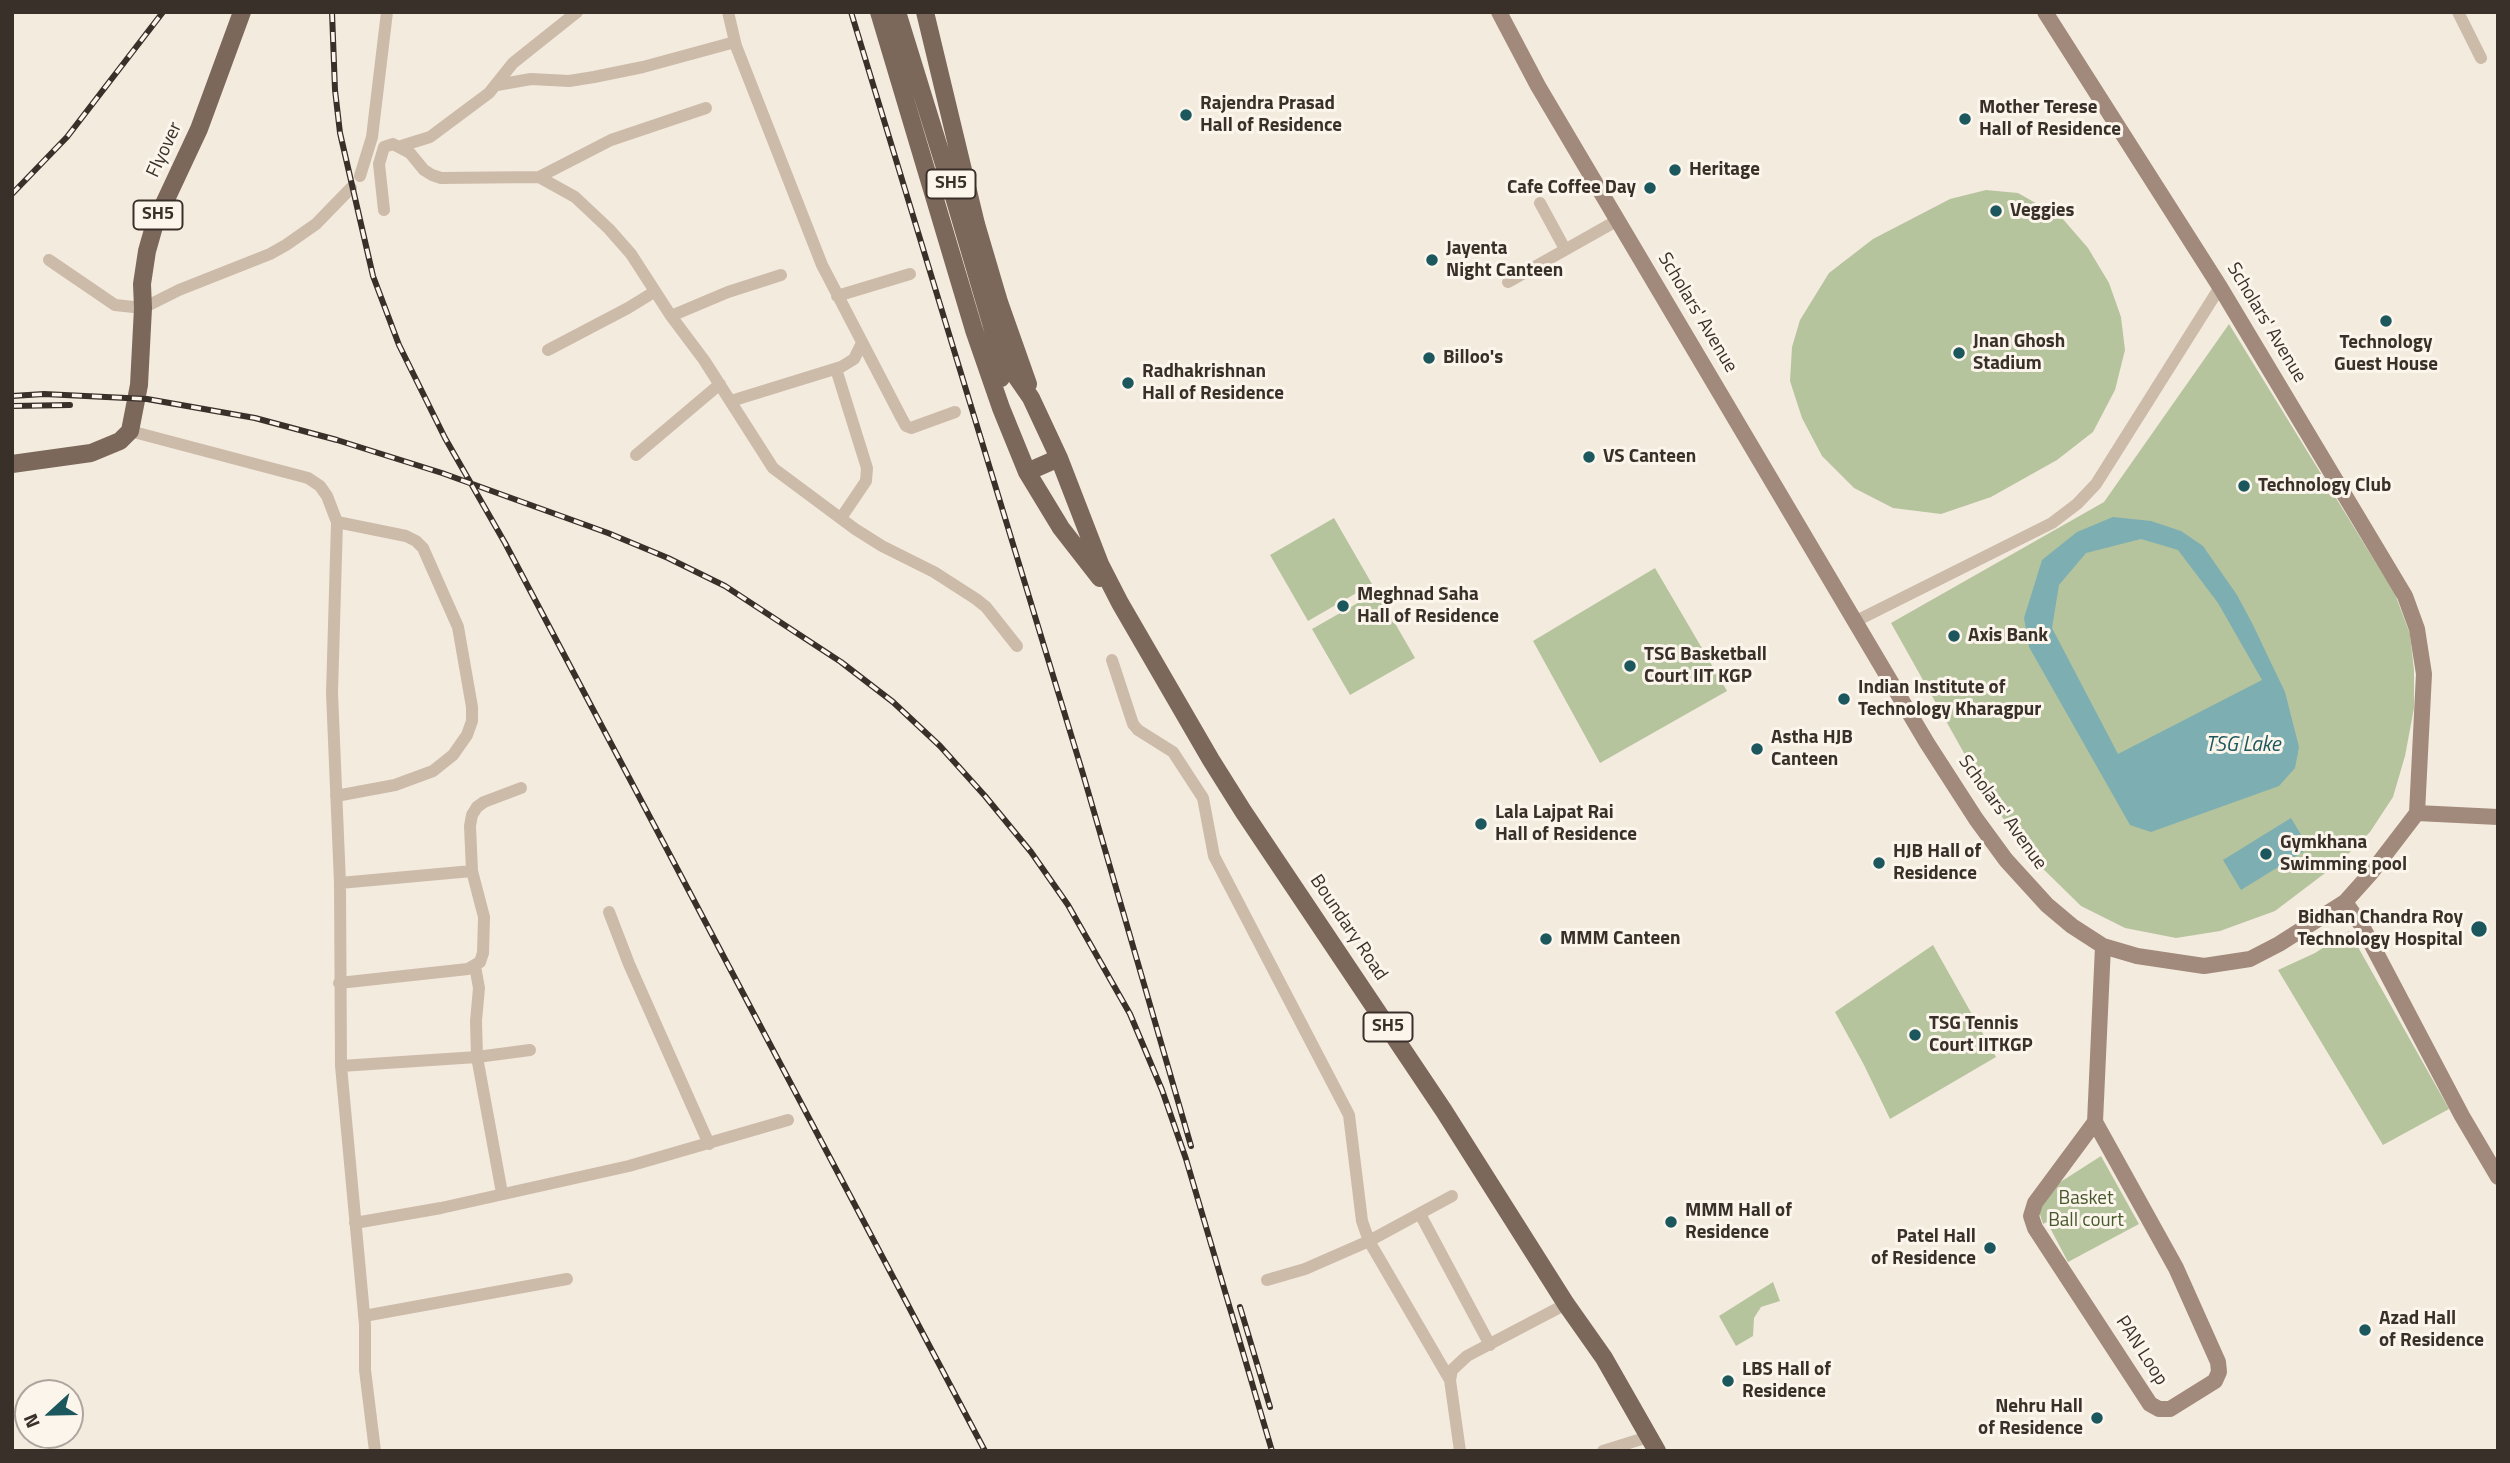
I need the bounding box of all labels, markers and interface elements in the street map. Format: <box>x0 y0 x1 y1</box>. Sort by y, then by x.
place label: Rajendra Prasad Hall of Residence <box>1200 93 1342 137</box>
place label: Mother Terese Hall of Residence <box>1979 97 2121 141</box>
marker: Rajendra Prasad Hall of Residence <box>1178 107 1194 123</box>
marker: Mother Terese Hall of Residence <box>1957 111 1973 127</box>
street label: Flyover <box>142 119 188 181</box>
place label: Heritage <box>1689 159 1760 181</box>
marker: Heritage <box>1667 162 1683 178</box>
road number: SH5 <box>926 169 976 198</box>
place label: Cafe Coffee Day <box>1507 177 1636 199</box>
marker: Cafe Coffee Day <box>1642 180 1658 196</box>
road number: SH5 <box>134 200 182 230</box>
place label: Veggies <box>2010 200 2074 222</box>
marker: Veggies <box>1988 203 2004 219</box>
place label: Jayenta Night Canteen <box>1446 238 1563 282</box>
street label: Scholars' Avenue <box>1652 249 1742 377</box>
marker: Jayenta Night Canteen <box>1424 252 1440 268</box>
street label: Scholars' Avenue <box>2221 259 2311 387</box>
marker: Technology Guest House <box>2378 313 2394 329</box>
place label: Jnan Ghosh Stadium <box>1973 331 2065 375</box>
place label: Technology Guest House <box>2334 332 2438 376</box>
marker: Jnan Ghosh Stadium <box>1951 345 1967 361</box>
place label: Billoo's <box>1443 347 1503 369</box>
marker: Billoo's <box>1421 350 1437 366</box>
place label: Radhakrishnan Hall of Residence <box>1142 361 1284 405</box>
marker: Radhakrishnan Hall of Residence <box>1120 375 1136 391</box>
place label: VS Canteen <box>1603 446 1696 468</box>
marker: VS Canteen <box>1581 449 1597 465</box>
place label: Technology Club <box>2258 475 2391 497</box>
marker: Technology Club <box>2236 478 2252 494</box>
place label: Meghnad Saha Hall of Residence <box>1357 584 1499 628</box>
marker: Meghnad Saha Hall of Residence <box>1335 598 1351 614</box>
place label: Axis Bank <box>1968 625 2048 647</box>
marker: Axis Bank <box>1946 628 1962 644</box>
place label: TSG Basketball Court IIT KGP <box>1644 644 1767 688</box>
marker: TSG Basketball Court IIT KGP <box>1622 658 1638 674</box>
place label: Indian Institute of Technology Kharagpur <box>1858 677 2041 721</box>
marker: Indian Institute of Technology Kharagpur <box>1836 691 1852 707</box>
place label: Astha HJB Canteen <box>1771 727 1853 771</box>
water label: TSG Lake <box>2205 733 2281 759</box>
marker: Astha HJB Canteen <box>1749 741 1765 757</box>
street label: Scholars' Avenue <box>1953 751 2051 875</box>
place label: Lala Lajpat Rai Hall of Residence <box>1495 802 1637 846</box>
marker: Lala Lajpat Rai Hall of Residence <box>1473 816 1489 832</box>
place label: Gymkhana Swimming pool <box>2280 832 2407 876</box>
place label: HJB Hall of Residence <box>1893 841 1981 885</box>
marker: Gymkhana Swimming pool <box>2258 846 2274 862</box>
marker: HJB Hall of Residence <box>1871 855 1887 871</box>
street label: Boundary Road <box>1304 871 1392 985</box>
place label: Bidhan Chandra Roy Technology Hospital <box>2297 907 2463 951</box>
marker: Bidhan Chandra Roy Technology Hospital <box>2469 919 2489 939</box>
place label: MMM Canteen <box>1560 928 1680 950</box>
marker: MMM Canteen <box>1538 931 1554 947</box>
road number: SH5 <box>1364 1012 1412 1042</box>
place label: TSG Tennis Court IITKGP <box>1929 1013 2033 1057</box>
marker: TSG Tennis Court IITKGP <box>1907 1027 1923 1043</box>
park label: Basket Ball court <box>2048 1188 2124 1232</box>
place label: MMM Hall of Residence <box>1685 1200 1792 1244</box>
marker: MMM Hall of Residence <box>1663 1214 1679 1230</box>
place label: Patel Hall of Residence <box>1871 1226 1976 1270</box>
marker: Patel Hall of Residence <box>1982 1240 1998 1256</box>
place label: Azad Hall of Residence <box>2379 1308 2484 1352</box>
street label: PAN Loop <box>2110 1312 2172 1390</box>
marker: Azad Hall of Residence <box>2357 1322 2373 1338</box>
place label: LBS Hall of Residence <box>1742 1359 1831 1403</box>
marker: LBS Hall of Residence <box>1720 1373 1736 1389</box>
north arrow <box>14 1379 84 1449</box>
place label: Nehru Hall of Residence <box>1978 1396 2083 1440</box>
text: N <box>15 1410 47 1433</box>
marker: Nehru Hall of Residence <box>2089 1410 2105 1426</box>

